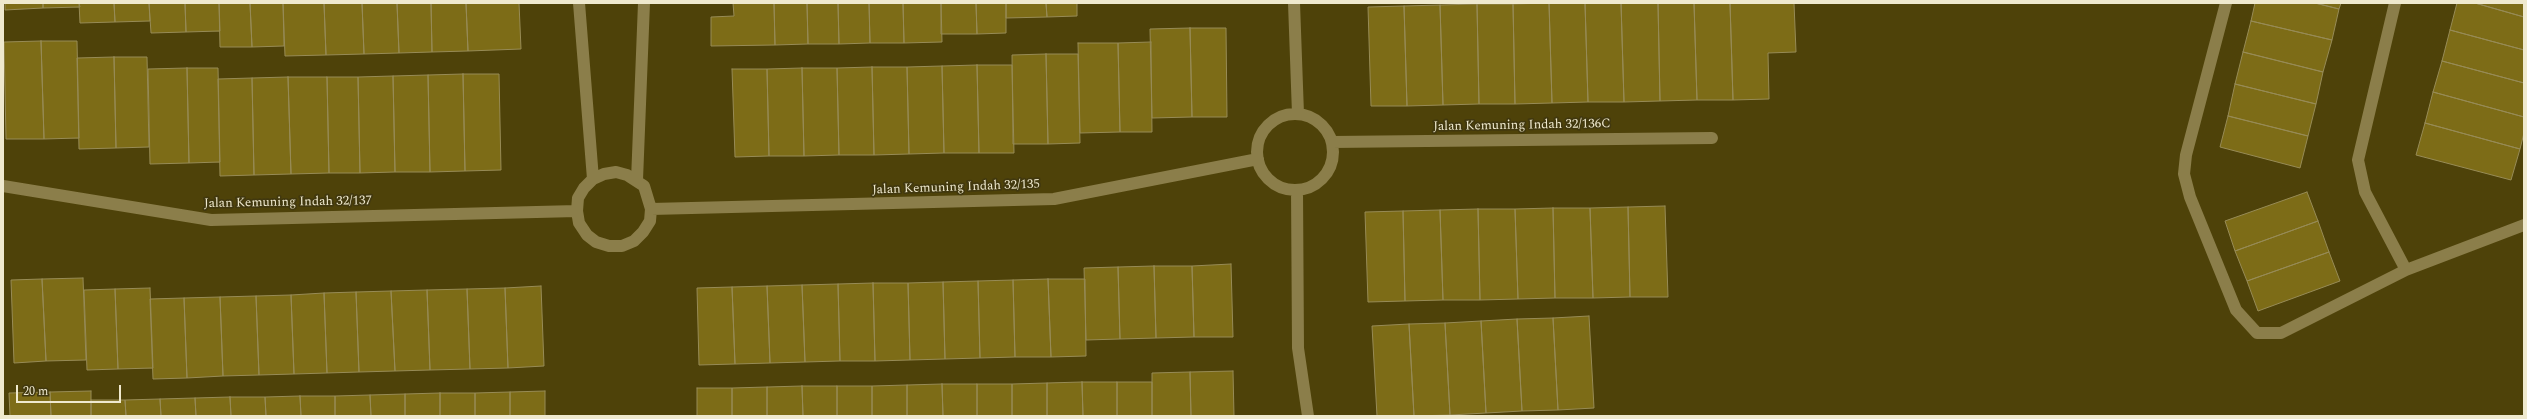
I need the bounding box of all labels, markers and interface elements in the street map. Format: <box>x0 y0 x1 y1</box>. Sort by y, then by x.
street label: Jalan Kemuning Indah 32/136C <box>1433 117 1611 135</box>
street label: Jalan Kemuning Indah 32/135 <box>872 177 1040 199</box>
street label: Jalan Kemuning Indah 32/137 <box>204 194 372 212</box>
scale bar <box>18 377 123 403</box>
text: 20 m <box>23 382 48 401</box>

